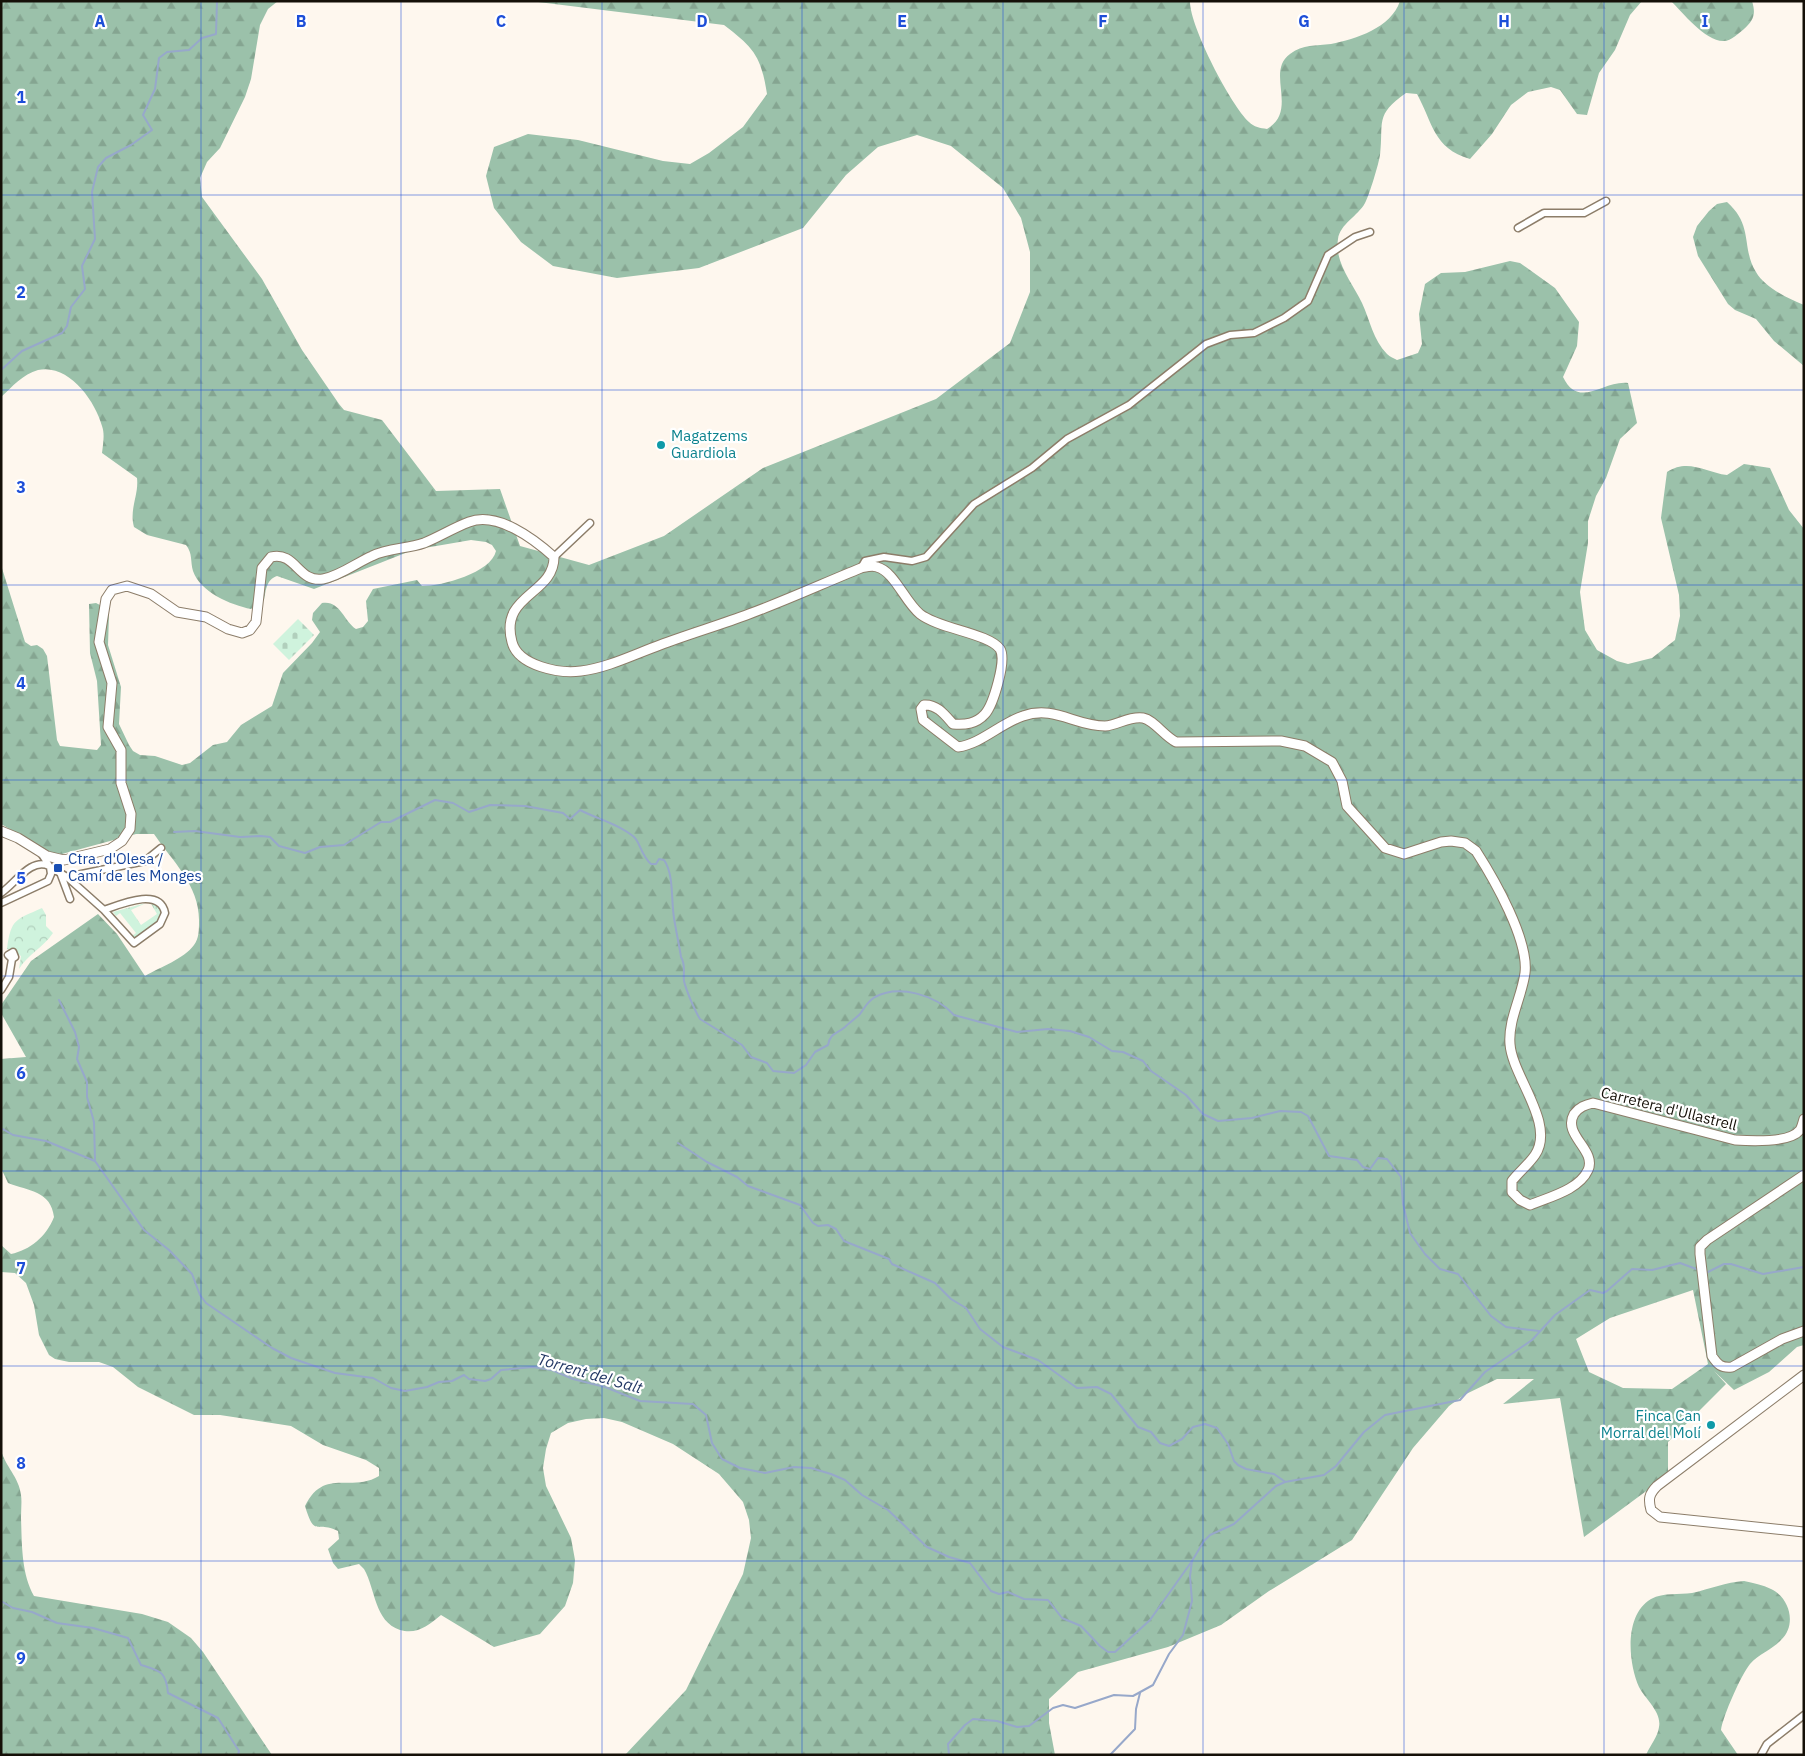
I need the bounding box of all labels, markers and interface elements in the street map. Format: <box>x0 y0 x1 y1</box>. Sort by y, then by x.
text: A <box>95 11 106 31</box>
text: B <box>296 11 307 31</box>
text: C <box>496 11 506 31</box>
text: D <box>696 11 708 31</box>
text: E <box>897 11 907 31</box>
text: F <box>1098 11 1108 31</box>
text: G <box>1298 11 1310 31</box>
text: H <box>1498 11 1510 31</box>
text: I <box>1702 11 1709 31</box>
text: 1 <box>16 87 26 107</box>
text: 2 <box>16 282 26 302</box>
place label: Magatzems Guardiola <box>671 426 748 462</box>
marker: Magatzems Guardiola <box>655 439 667 451</box>
text: 3 <box>16 477 26 497</box>
text: 4 <box>16 673 26 693</box>
place label: Ctra. d'Olesa / Camí de les Monges <box>68 849 202 885</box>
marker: Ctra. d'Olesa / Camí de les Monges <box>52 862 64 874</box>
text: 5 <box>16 868 26 888</box>
text: 6 <box>16 1063 26 1083</box>
street label: Carretera d'Ullastrell <box>1599 1082 1739 1135</box>
text: 7 <box>16 1258 26 1278</box>
water label: Torrent del Salt <box>535 1349 645 1398</box>
place label: Finca Can Morral del Molí <box>1601 1406 1701 1442</box>
marker: Finca Can Morral del Molí <box>1705 1419 1717 1431</box>
text: 8 <box>16 1453 26 1473</box>
text: 9 <box>16 1648 26 1668</box>

